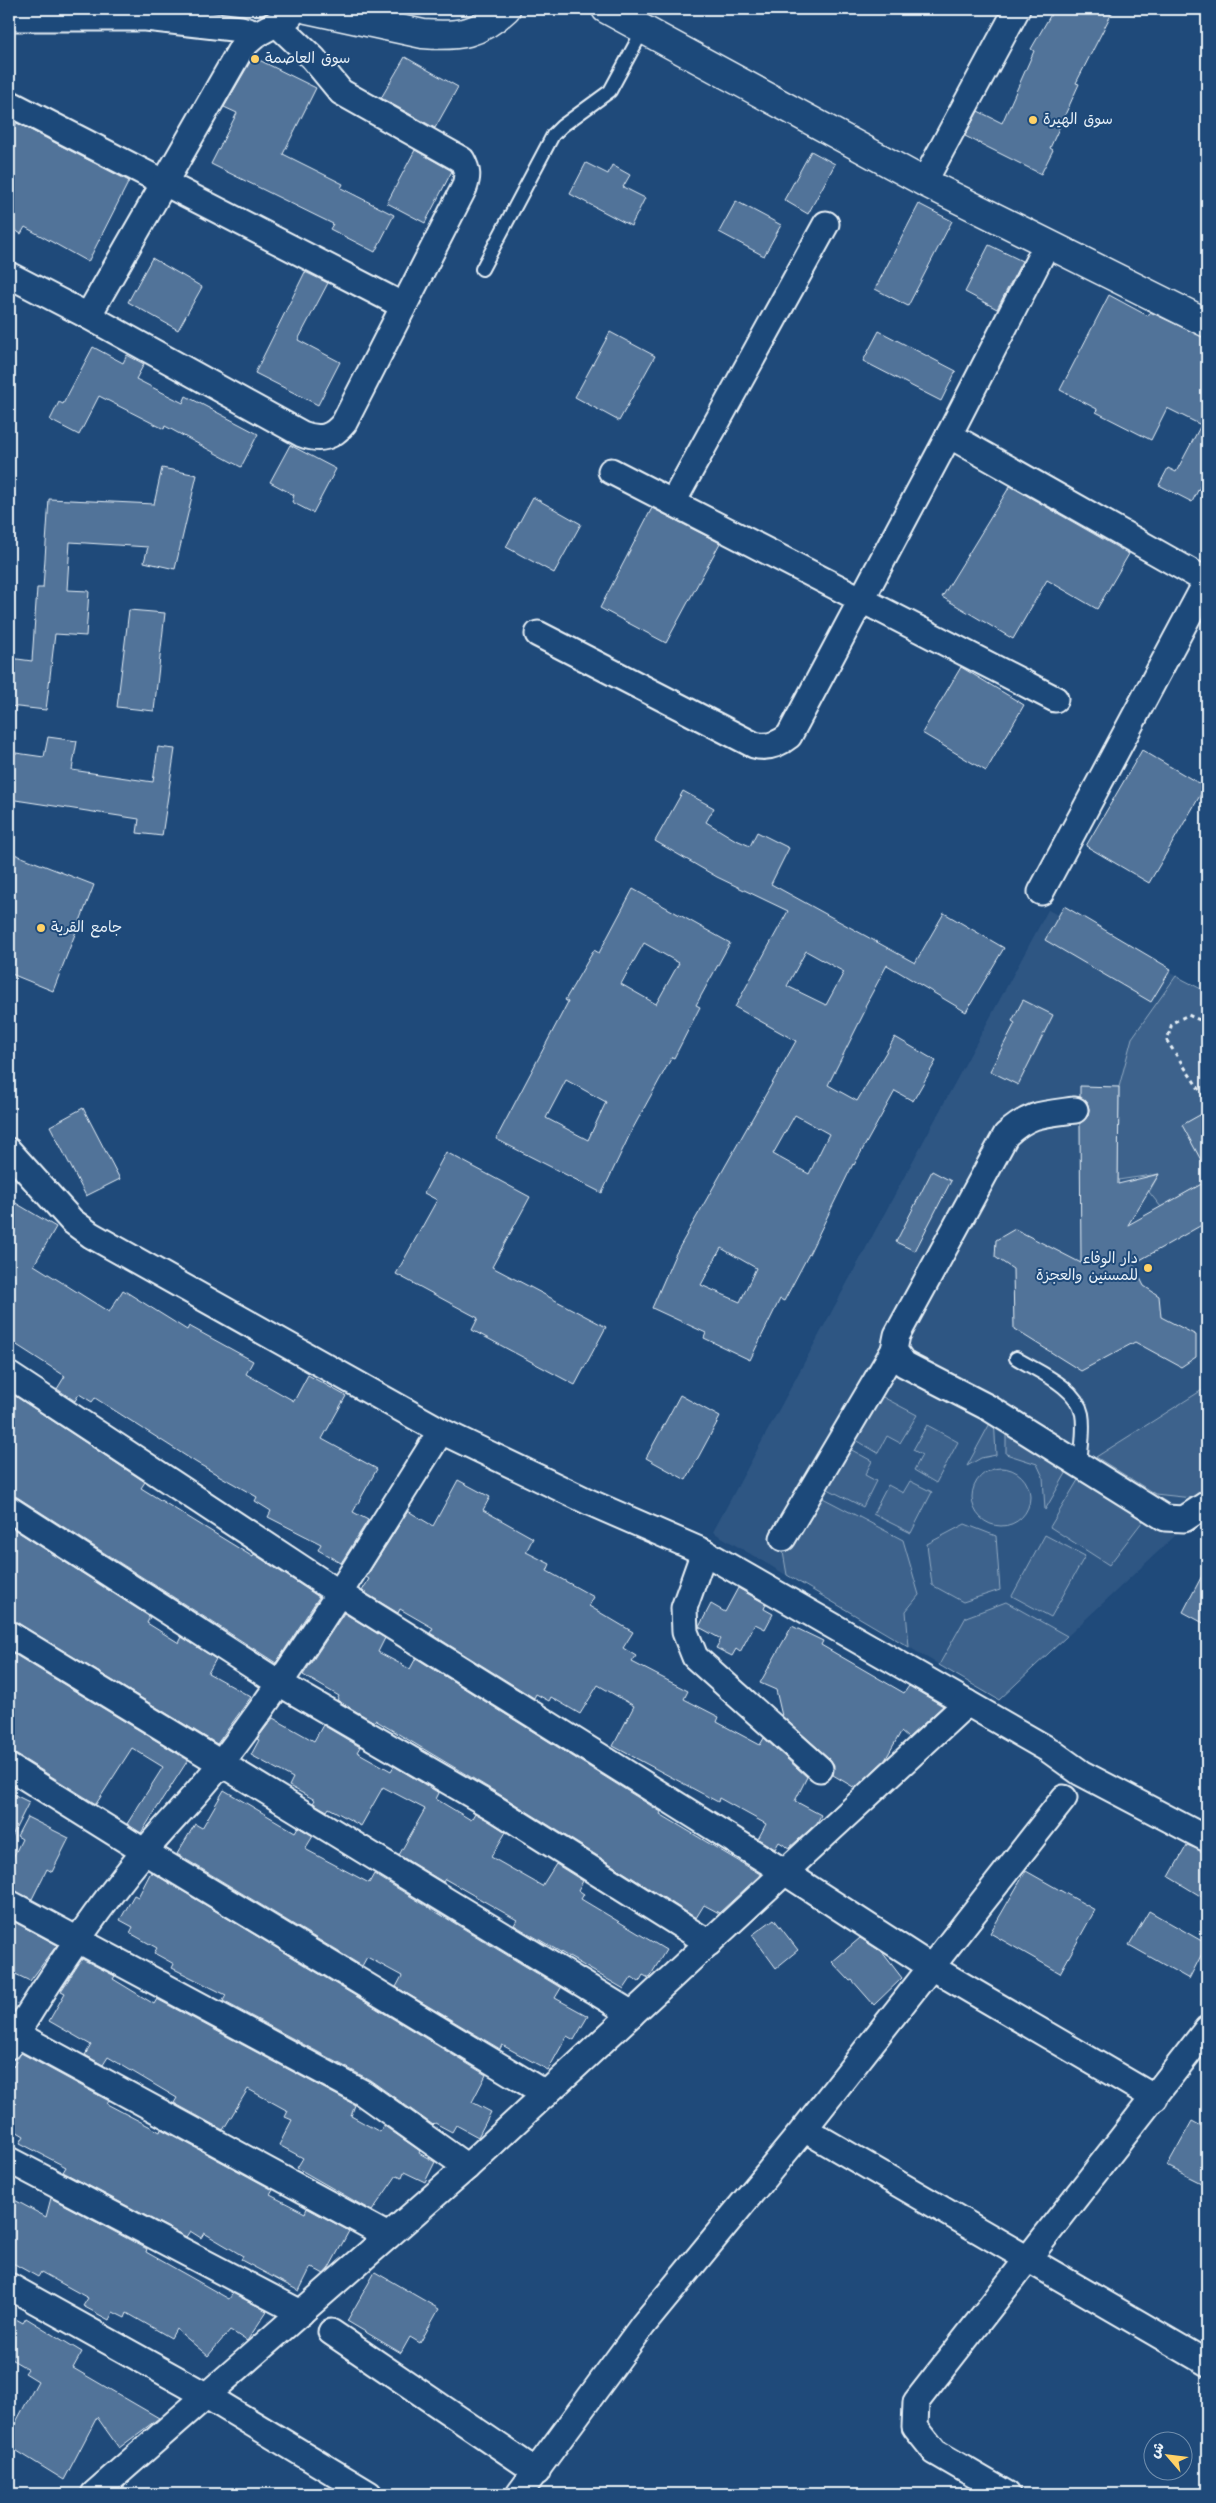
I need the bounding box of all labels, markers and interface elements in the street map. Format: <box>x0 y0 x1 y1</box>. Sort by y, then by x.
place label: سوق العاصمة <box>265 47 350 71</box>
marker: سوق العاصمة <box>249 53 261 65</box>
place label: سوق الهيرة <box>1043 108 1113 132</box>
marker: سوق الهيرة <box>1027 114 1039 126</box>
place label: جامع القرية <box>51 916 122 940</box>
marker: جامع القرية <box>35 922 47 934</box>
place label: دار الوفاء للمسنين والعجزة <box>1036 1247 1138 1288</box>
marker: دار الوفاء للمسنين والعجزة <box>1142 1262 1154 1274</box>
north arrow <box>1144 2430 1194 2480</box>
text: ش <box>1144 2438 1171 2462</box>

